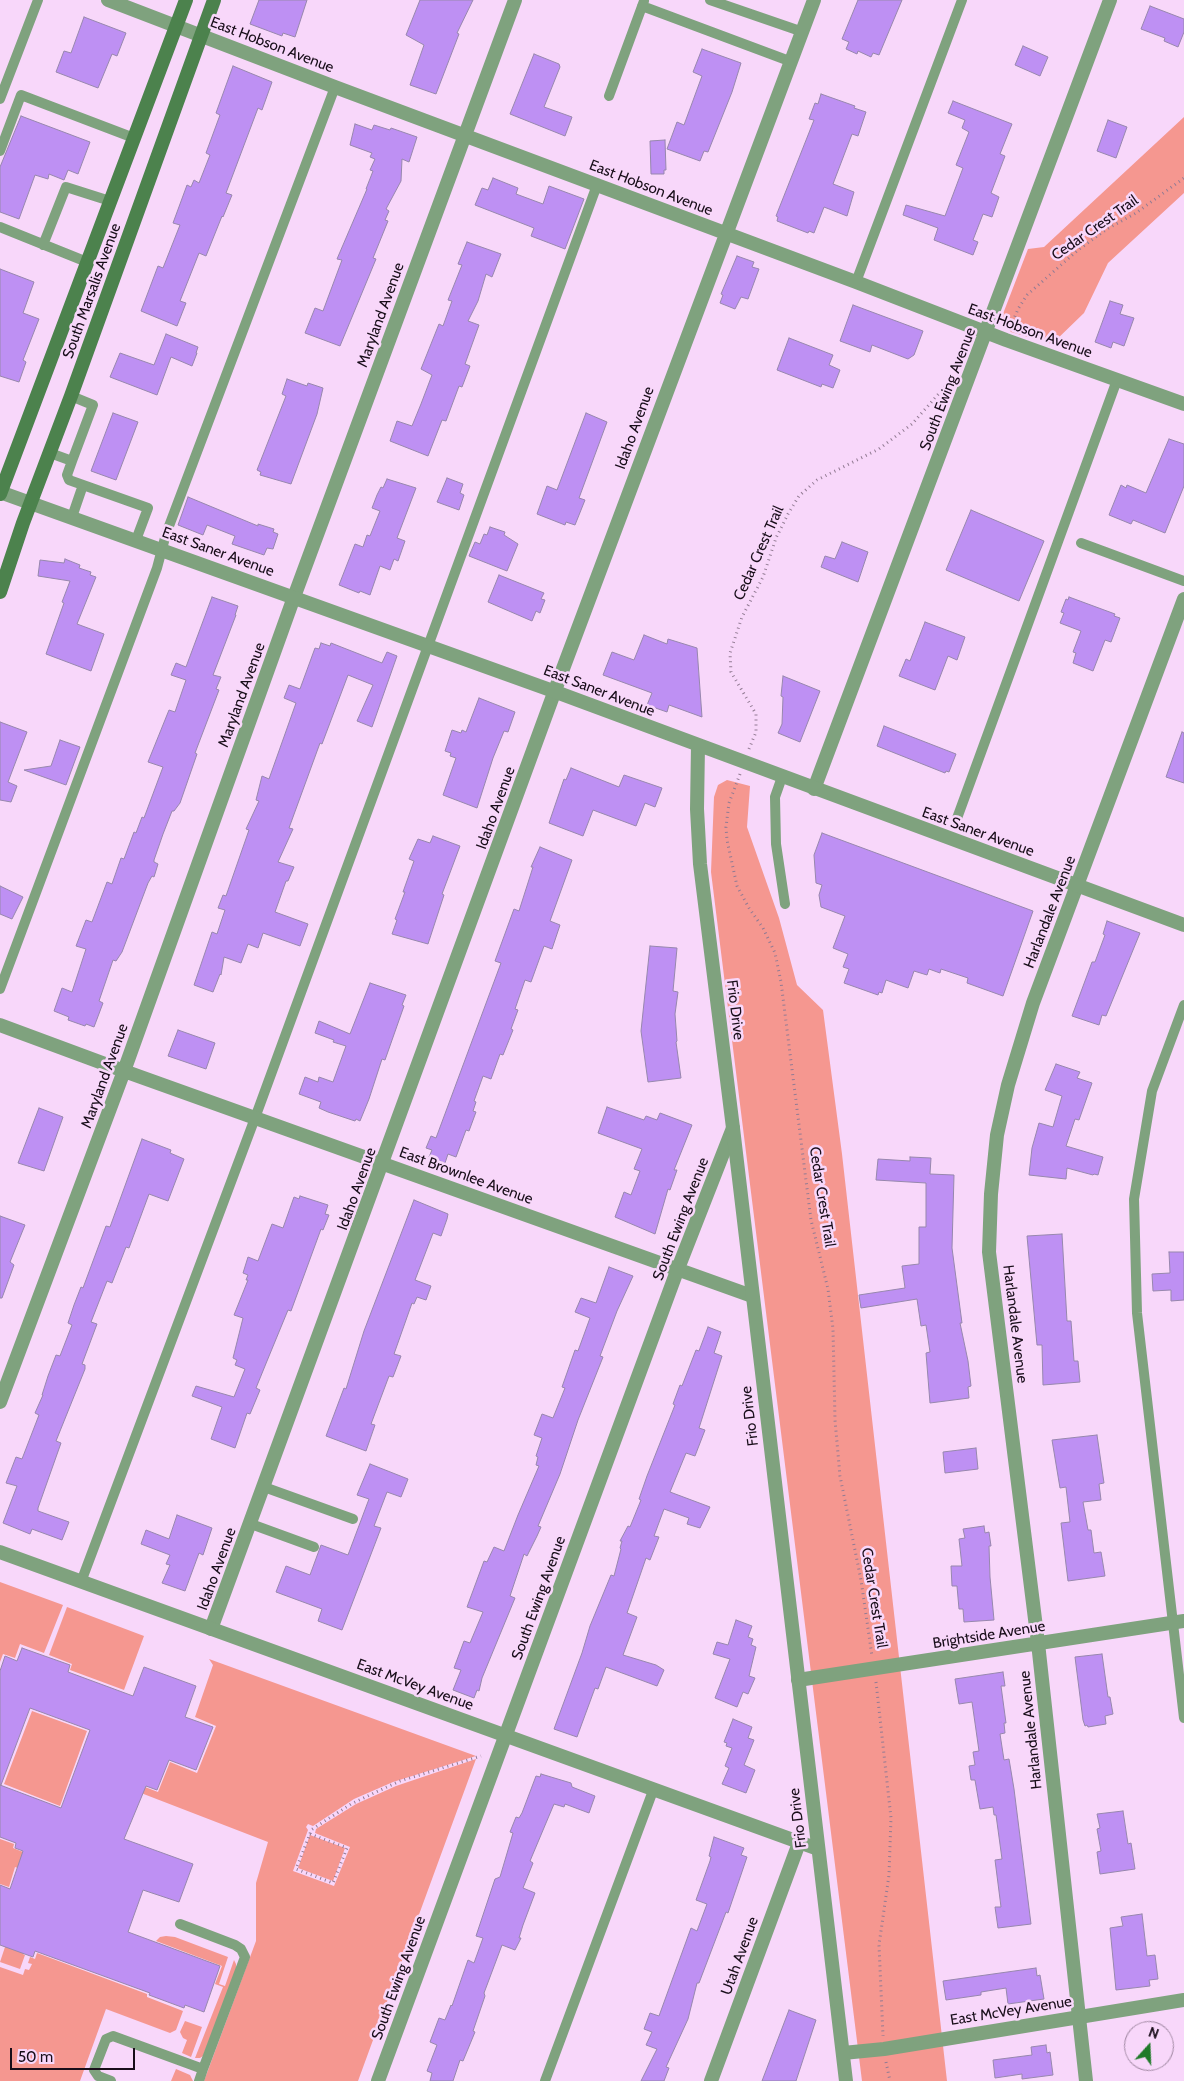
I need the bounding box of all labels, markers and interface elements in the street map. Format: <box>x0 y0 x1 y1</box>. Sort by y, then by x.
street label: East Hobson Avenue <box>208 13 336 77</box>
street label: East Hobson Avenue <box>587 156 715 220</box>
street label: Cedar Crest Trail <box>1048 191 1142 265</box>
street label: South Marsalis Avenue <box>59 221 125 361</box>
street label: Maryland Avenue <box>354 260 408 370</box>
street label: East Hobson Avenue <box>965 300 1095 362</box>
street label: South Ewing Avenue <box>916 325 980 453</box>
street label: Idaho Avenue <box>612 384 658 472</box>
street label: Cedar Crest Trail <box>730 503 788 603</box>
street label: East Saner Avenue <box>160 523 276 581</box>
street label: Maryland Avenue <box>215 640 269 750</box>
street label: East Saner Avenue <box>541 661 657 721</box>
street label: Idaho Avenue <box>473 764 519 852</box>
street label: East Saner Avenue <box>920 803 1036 861</box>
street label: Harlandale Avenue <box>1020 853 1080 971</box>
street label: Frio Drive <box>722 979 748 1041</box>
street label: Maryland Avenue <box>78 1021 132 1131</box>
street label: East Brownlee Avenue <box>397 1143 535 1209</box>
street label: Idaho Avenue <box>334 1145 380 1233</box>
street label: Cedar Crest Trail <box>805 1145 839 1249</box>
street label: South Ewing Avenue <box>649 1155 713 1283</box>
street label: Harlandale Avenue <box>999 1264 1031 1384</box>
street label: Frio Drive <box>737 1385 763 1447</box>
street label: Idaho Avenue <box>194 1525 240 1613</box>
street label: South Ewing Avenue <box>508 1534 570 1662</box>
street label: Cedar Crest Trail <box>857 1546 891 1650</box>
street label: Brightside Avenue <box>931 1617 1047 1653</box>
street label: East McVey Avenue <box>354 1656 476 1714</box>
street label: Harlandale Avenue <box>1016 1670 1046 1790</box>
street label: Frio Drive <box>785 1787 811 1849</box>
street label: South Ewing Avenue <box>368 1914 430 2042</box>
street label: Utah Avenue <box>718 1914 762 1998</box>
street label: East McVey Avenue <box>949 1992 1073 2030</box>
north arrow <box>1124 2021 1174 2071</box>
text: N <box>1146 2023 1162 2043</box>
scale bar <box>12 2038 138 2070</box>
text: 50 m <box>18 2048 53 2066</box>

